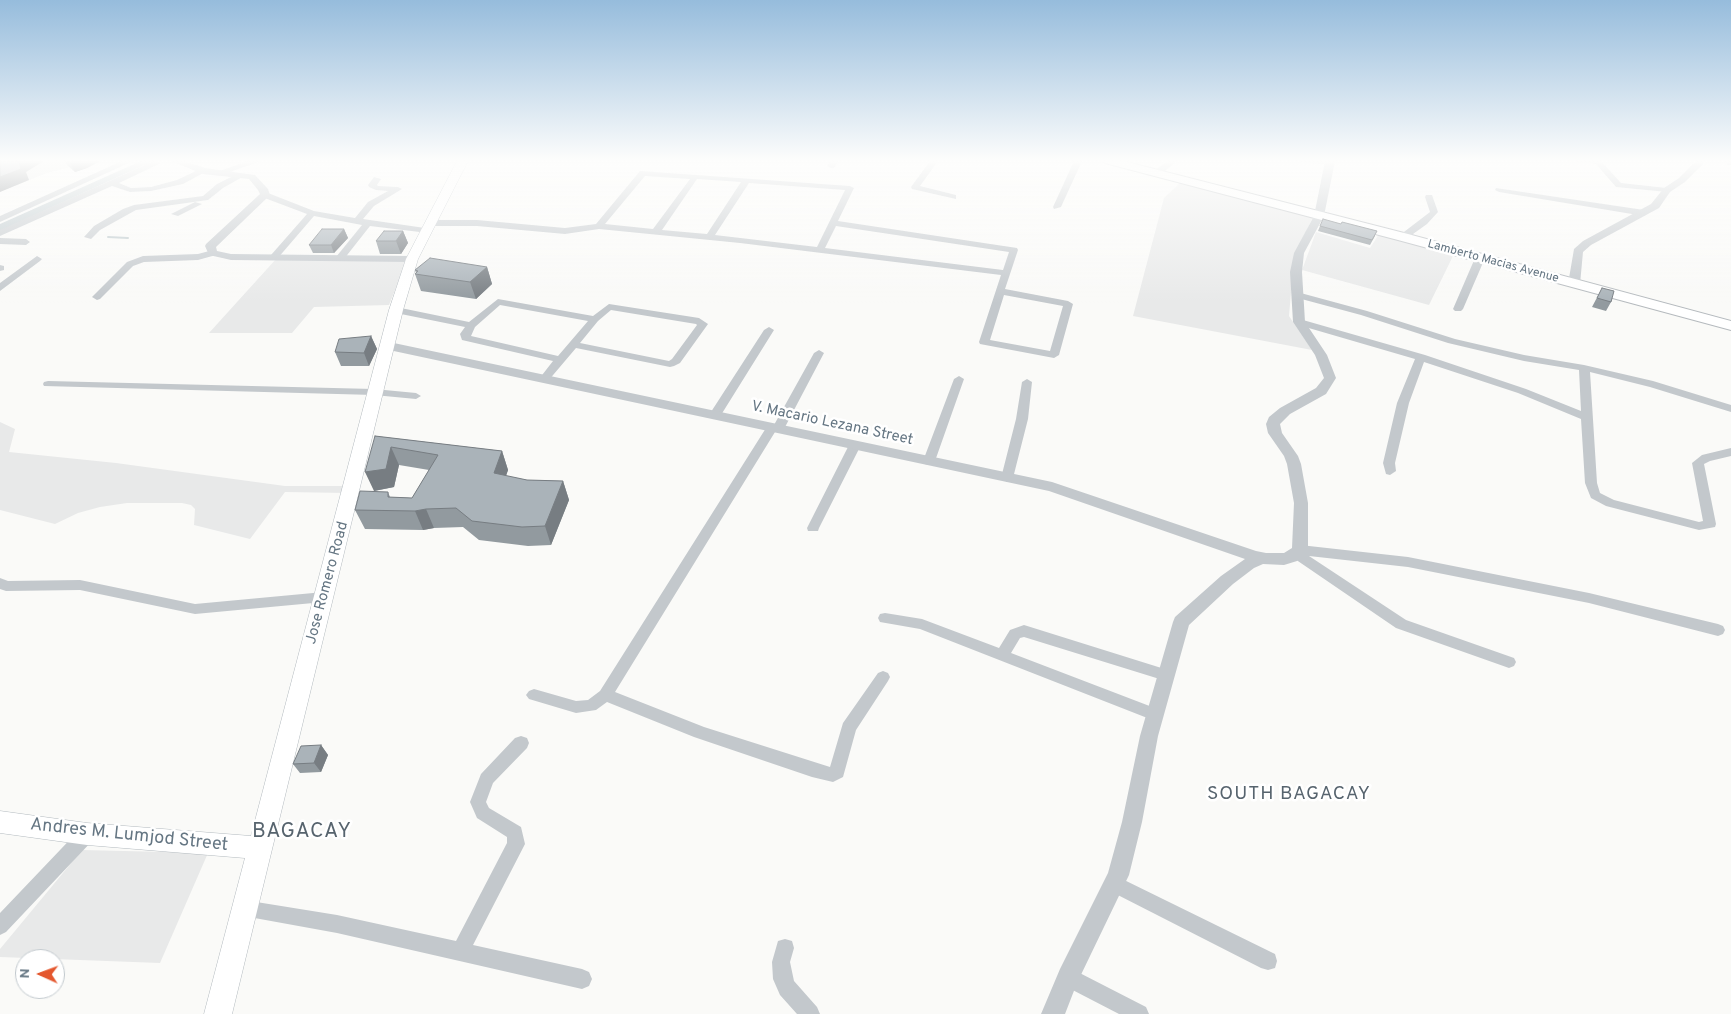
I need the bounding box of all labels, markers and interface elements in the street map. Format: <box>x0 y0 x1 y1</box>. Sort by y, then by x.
street label: Lamberto Macias Avenue <box>1426 238 1560 286</box>
street label: V. Macario Lezana Street <box>749 398 915 450</box>
street label: Jose Romero Road <box>303 520 353 646</box>
district label: SOUTH BAGACAY <box>1205 784 1373 806</box>
street label: Andres M. Lumjod Street <box>29 815 229 857</box>
district label: BAGACAY <box>251 820 353 846</box>
north arrow <box>15 949 65 999</box>
text: N <box>17 968 34 979</box>

